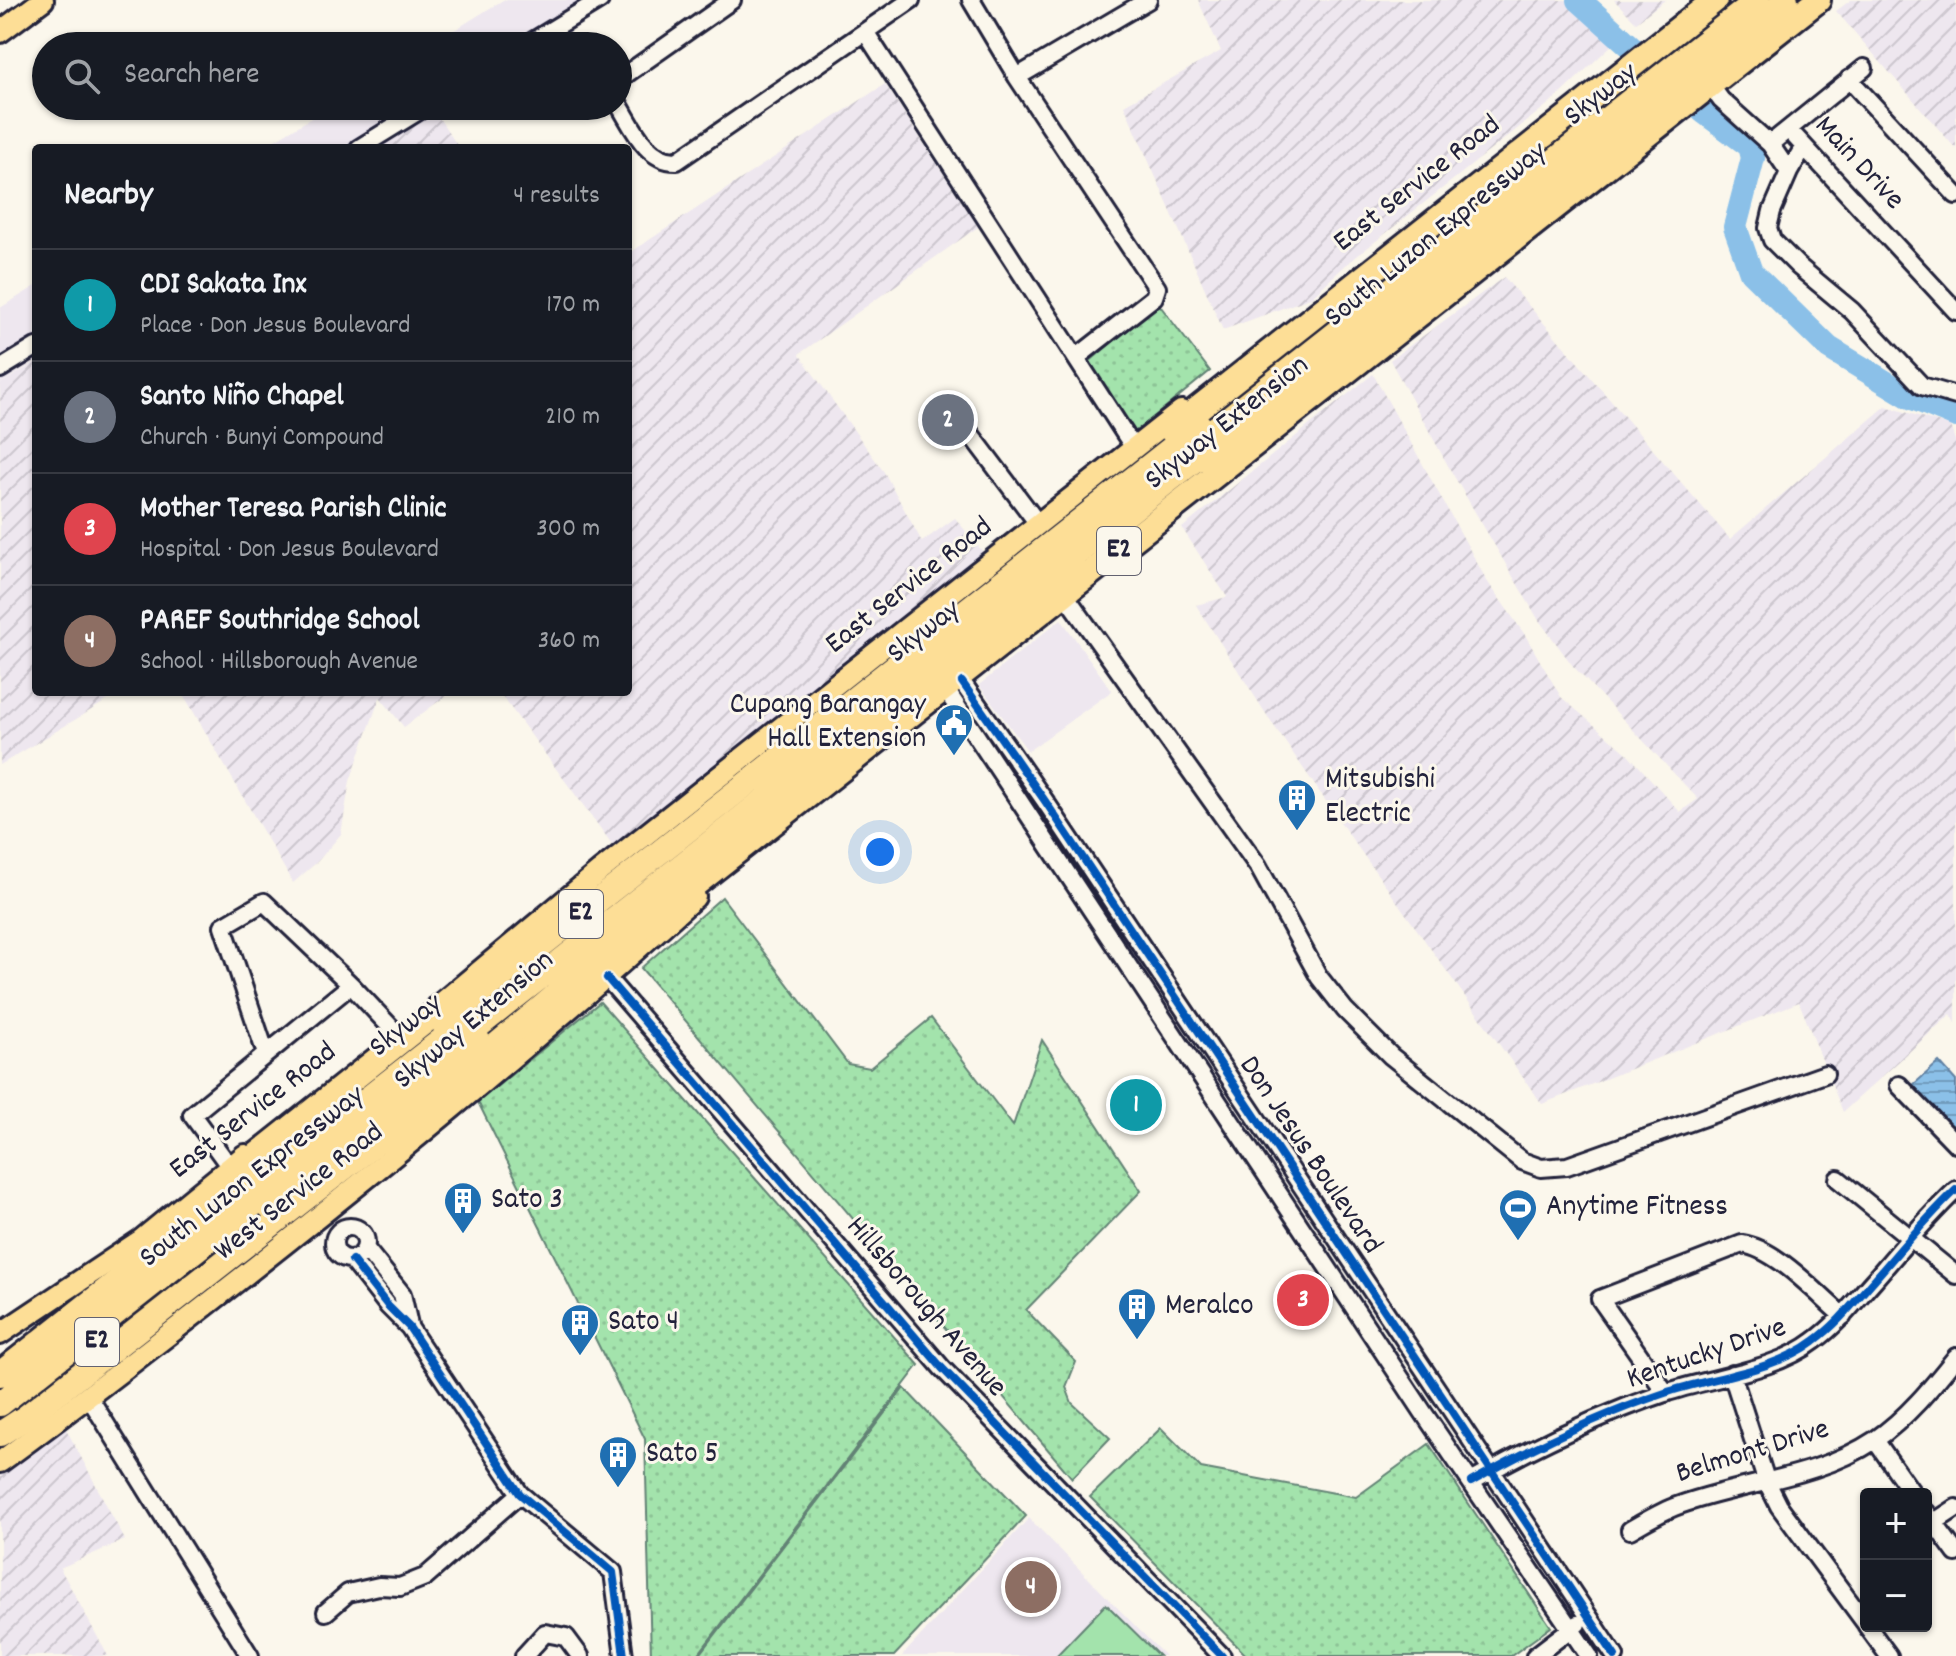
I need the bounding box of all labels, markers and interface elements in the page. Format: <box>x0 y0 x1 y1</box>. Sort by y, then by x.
search box <box>32 32 632 120</box>
street label: Skyway <box>1556 53 1649 139</box>
icon: search <box>60 54 104 98</box>
text: Search here <box>124 55 260 98</box>
street label: East Service Road <box>1325 106 1511 264</box>
street label: Main Drive <box>1803 107 1913 221</box>
street label: South Luzon Expressway <box>1316 132 1558 339</box>
text: Nearby <box>64 172 153 221</box>
text: 4 results <box>513 178 600 215</box>
text: CDI Sakata Inx <box>140 265 306 308</box>
text: 1 <box>87 287 93 324</box>
text: 170 m <box>546 287 600 324</box>
text: Place · Don Jesus Boulevard <box>140 308 410 345</box>
street label: Skyway Extension <box>1137 346 1319 502</box>
text: Santo Niño Chapel <box>140 377 344 420</box>
pin: 2 <box>922 390 974 450</box>
text: 2 <box>84 399 96 436</box>
text: 210 m <box>545 399 600 436</box>
text: Church · Bunyi Compound <box>140 420 384 457</box>
text: Mother Teresa Parish Clinic <box>140 489 446 532</box>
street label: East Service Road <box>817 508 1003 666</box>
text: 3 <box>84 511 96 548</box>
text: 300 m <box>536 511 600 548</box>
road number: E2 <box>1097 527 1141 575</box>
text: Hospital · Don Jesus Boulevard <box>140 532 439 569</box>
street label: Skyway <box>879 590 972 676</box>
text: PAREF Southridge School <box>140 601 420 644</box>
text: 4 <box>85 623 95 660</box>
text: 360 m <box>538 623 600 660</box>
text: School · Hillsborough Avenue <box>140 644 418 681</box>
place label: Cupang Barangay Hall Extension <box>730 685 927 762</box>
public building icon: Cupang Barangay Hall Extension <box>933 702 975 757</box>
place label: Mitsubishi Electric <box>1325 760 1435 837</box>
building icon: Mitsubishi Electric <box>1276 777 1318 832</box>
your location <box>860 832 900 872</box>
road number: E2 <box>559 890 603 938</box>
street label: Skyway Extension <box>387 943 563 1099</box>
street label: Skyway <box>363 987 451 1067</box>
street label: East Service Road <box>161 1033 347 1191</box>
street label: Don Jesus Boulevard <box>1226 1048 1392 1264</box>
pin: 1 <box>1110 1075 1162 1135</box>
street label: South Luzon Expressway <box>131 1076 375 1280</box>
street label: West Service Road <box>206 1113 394 1273</box>
building icon: Sato 3 <box>442 1180 484 1235</box>
place label: Sato 3 <box>491 1180 563 1223</box>
sports icon: Anytime Fitness <box>1497 1187 1539 1242</box>
place label: Anytime Fitness <box>1546 1187 1728 1230</box>
street label: Hillsborough Avenue <box>834 1208 1016 1408</box>
pin: 3 <box>1277 1270 1329 1330</box>
building icon: Meralco <box>1116 1286 1158 1341</box>
place label: Meralco <box>1165 1286 1254 1329</box>
building icon: Sato 4 <box>559 1302 601 1357</box>
place label: Sato 4 <box>608 1302 679 1345</box>
street label: Kentucky Drive <box>1621 1308 1793 1402</box>
road number: E2 <box>75 1318 119 1366</box>
street label: Belmont Drive <box>1671 1409 1835 1497</box>
building icon: Sato 5 <box>597 1434 639 1489</box>
place label: Sato 5 <box>646 1434 718 1477</box>
map controls <box>1860 1488 1932 1632</box>
button: + <box>1860 1488 1932 1560</box>
pin: 4 <box>1005 1557 1057 1617</box>
button: − <box>1860 1560 1932 1632</box>

